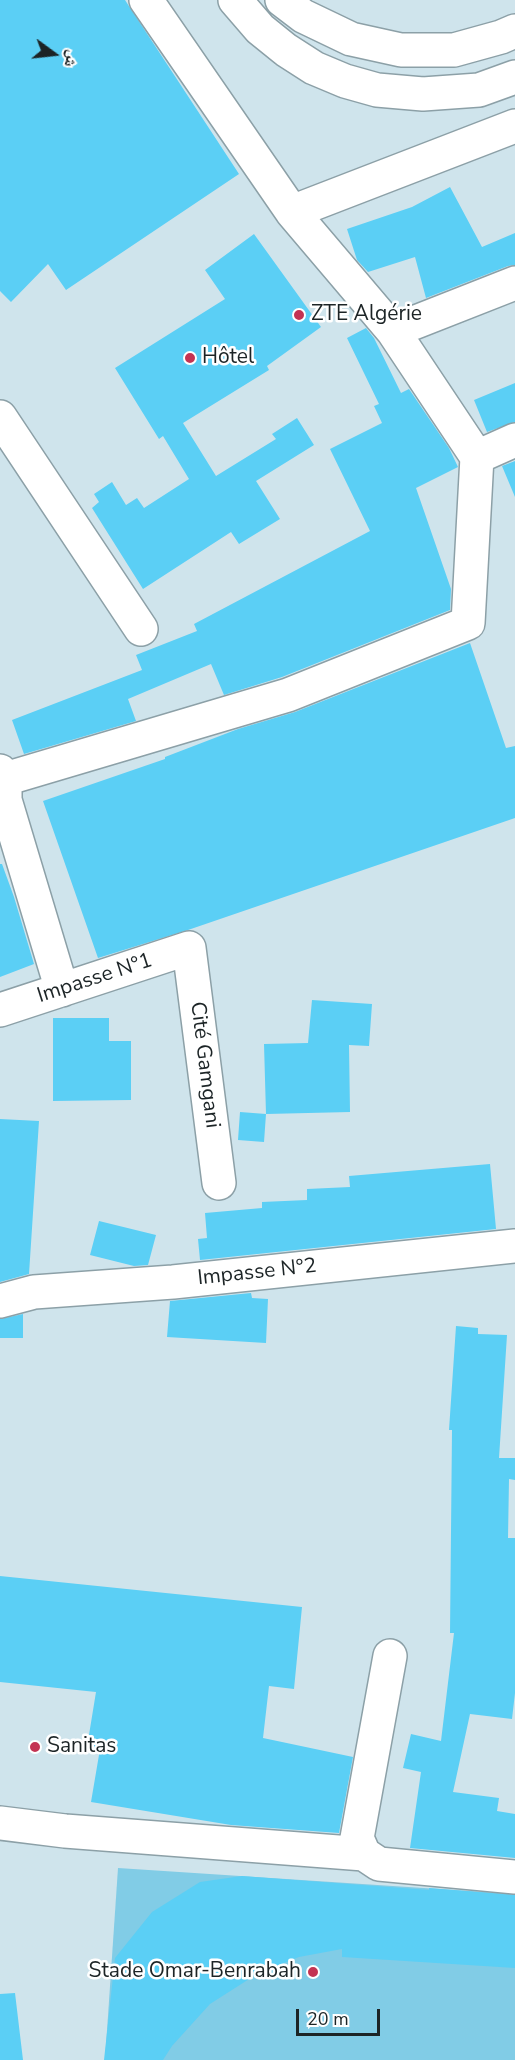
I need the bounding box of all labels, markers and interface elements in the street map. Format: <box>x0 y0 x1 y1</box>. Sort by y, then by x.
north arrow <box>24 24 84 84</box>
text: ش <box>59 48 84 70</box>
place label: ZTE Algérie <box>311 302 422 328</box>
marker: ZTE Algérie <box>292 308 306 322</box>
place label: Hôtel <box>202 345 254 371</box>
marker: Hôtel <box>183 351 197 365</box>
street label: Impasse N°1 <box>34 949 156 1009</box>
street label: Cité Gamgani <box>184 1000 224 1130</box>
street label: Impasse N°2 <box>196 1254 318 1292</box>
place label: Sanitas <box>47 1734 116 1760</box>
marker: Sanitas <box>28 1740 42 1754</box>
place label: Stade Omar-Benrabah <box>89 1959 301 1985</box>
marker: Stade Omar-Benrabah <box>306 1965 320 1979</box>
scale bar <box>299 1997 383 2035</box>
text: 20 m <box>307 2007 349 2031</box>

